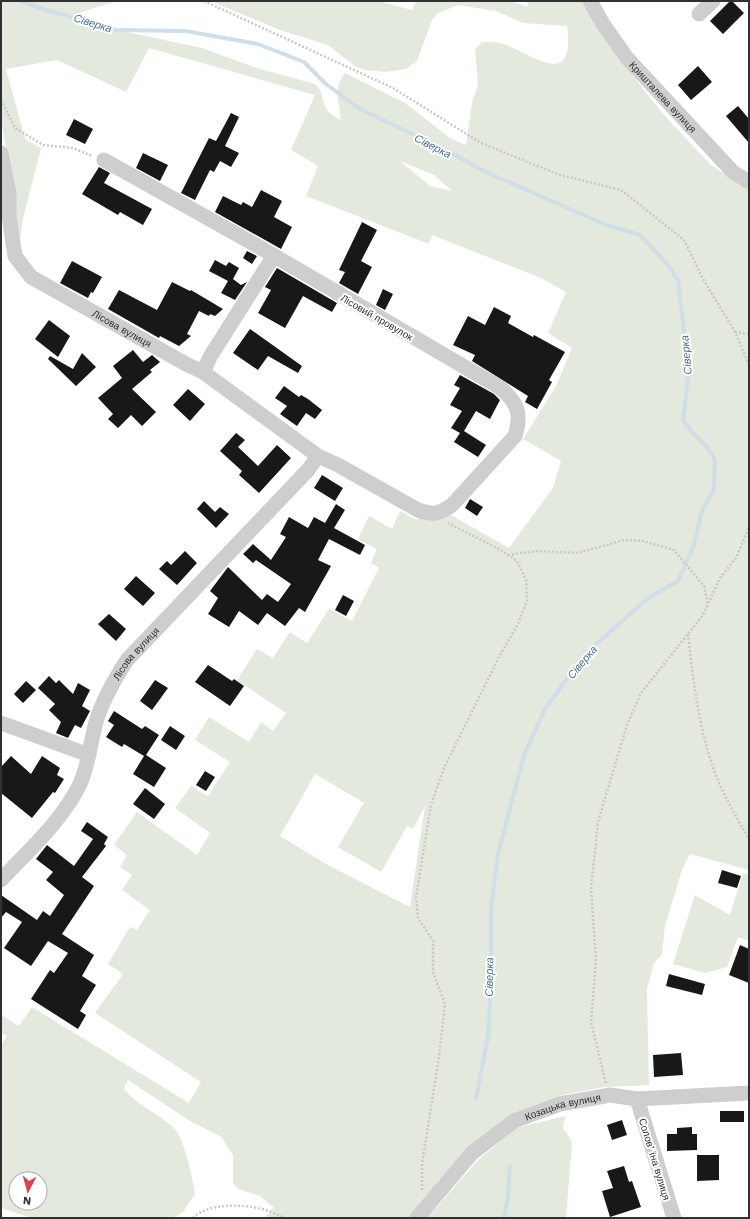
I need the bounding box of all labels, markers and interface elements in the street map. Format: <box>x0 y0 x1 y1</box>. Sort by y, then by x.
water label: Сіверка <box>72 11 114 35</box>
street label: Кришталева вулиця <box>627 59 698 135</box>
water label: Сіверка <box>412 132 453 161</box>
street label: Лісовий провулок <box>339 292 415 343</box>
street label: Лісова вулиця <box>90 308 153 350</box>
water label: Сіверка <box>678 335 695 375</box>
street label: Лісова вулиця <box>111 625 161 682</box>
water label: Сіверка <box>565 643 600 682</box>
water label: Сіверка <box>483 957 496 997</box>
street label: Козацька вулиця <box>523 1092 602 1123</box>
street label: Соловʼїна вулиця <box>637 1117 672 1201</box>
north arrow <box>8 1171 48 1211</box>
text: N <box>22 1194 32 1207</box>

